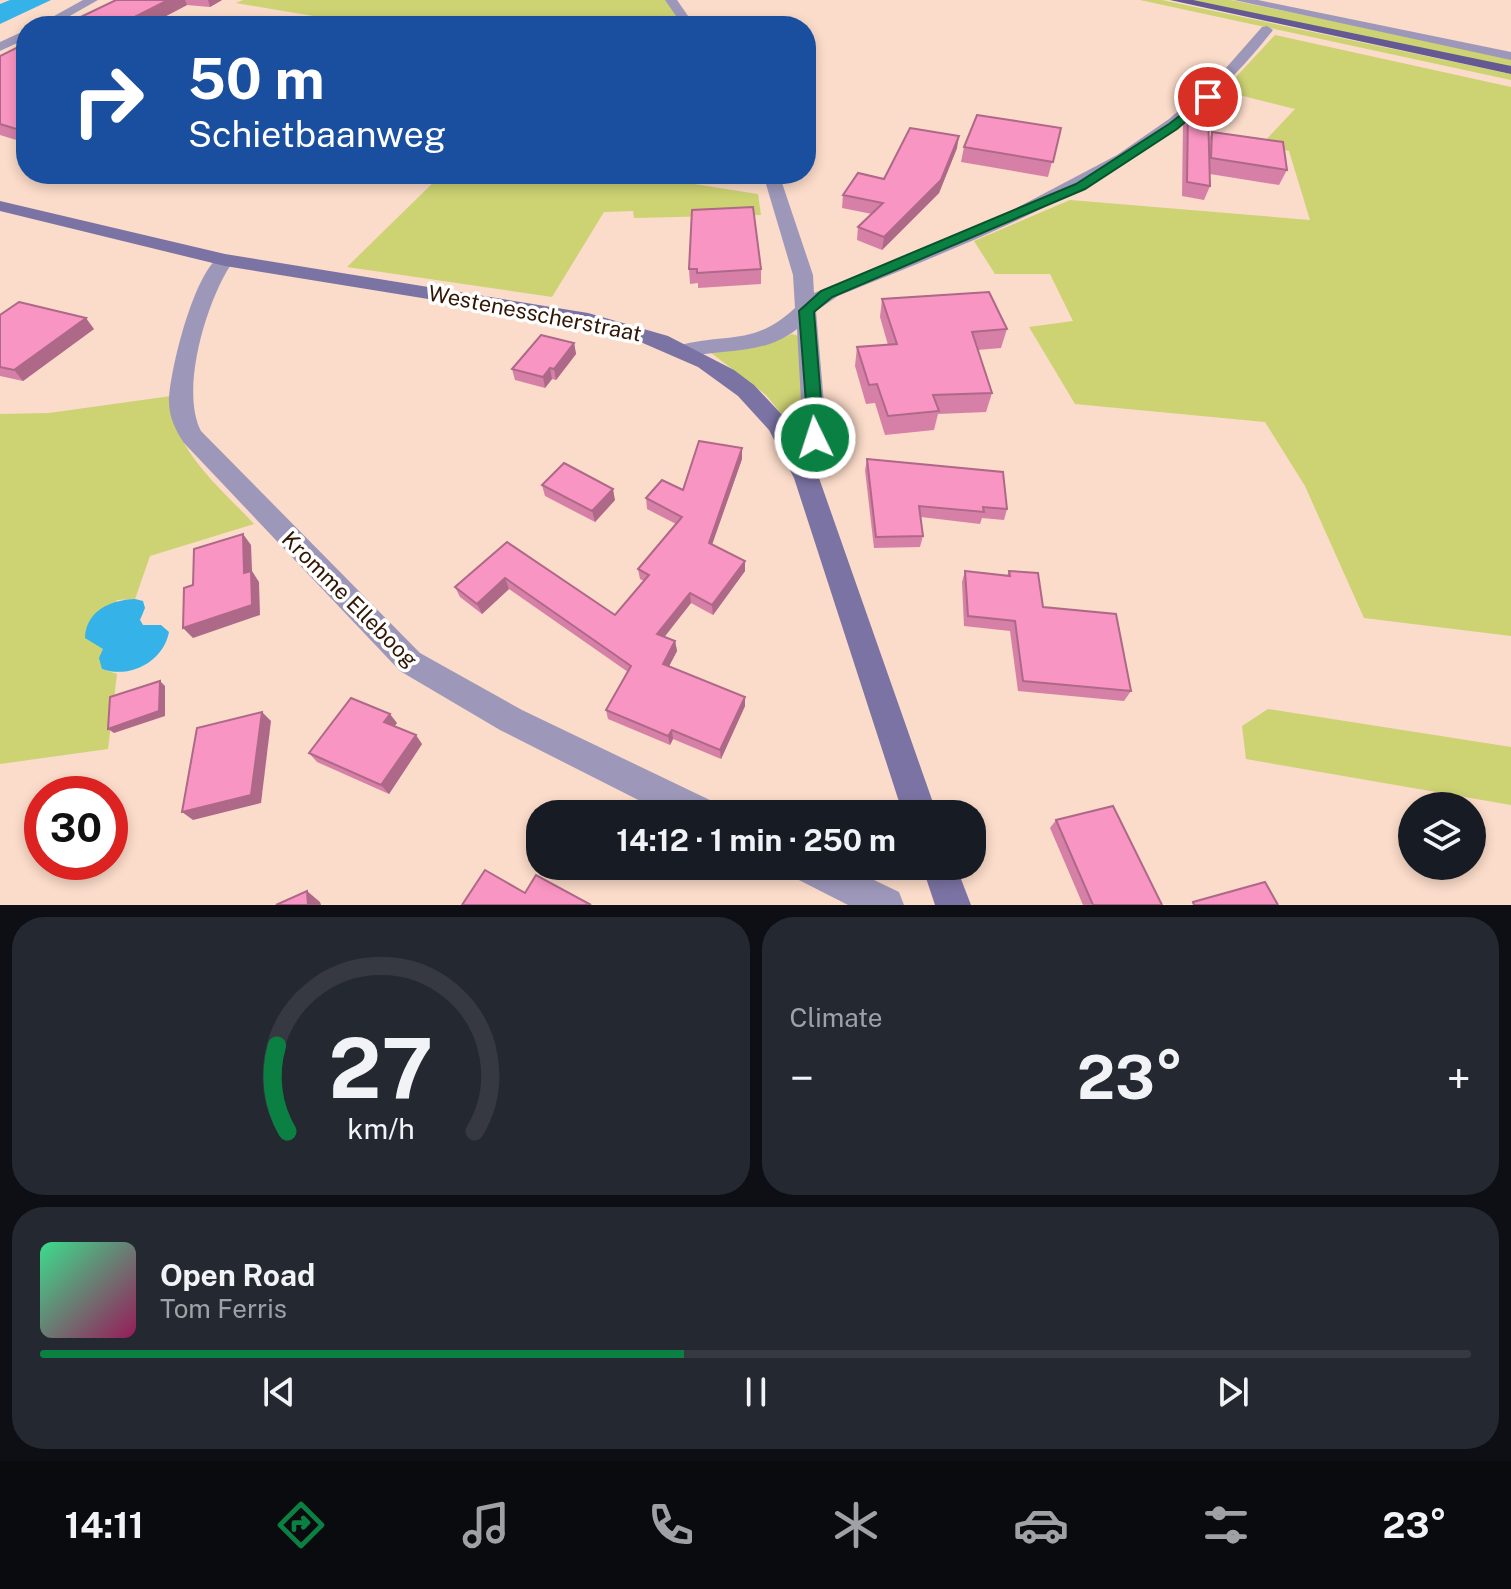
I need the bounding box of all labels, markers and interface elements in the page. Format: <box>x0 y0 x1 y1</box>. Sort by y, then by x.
text: 50 m <box>188 46 325 112</box>
icon: right <box>56 48 160 152</box>
pin <box>1174 63 1242 131</box>
icon: arrive <box>1186 75 1230 119</box>
text: Schietbaanweg <box>188 113 446 155</box>
street label: Westenesscherstraat <box>426 280 644 346</box>
position arrow <box>773 396 857 480</box>
street label: Kromme Elleboog <box>277 526 423 672</box>
speed limit sign: 30 <box>24 776 128 880</box>
map controls <box>1398 792 1486 880</box>
button: layers <box>1398 792 1486 880</box>
text: 14:12 · 1 min · 250 m <box>616 822 896 858</box>
text: Climate <box>790 1002 883 1033</box>
text: 27 <box>328 1019 433 1117</box>
text: 23° <box>1077 1042 1183 1113</box>
text: − <box>790 1052 814 1104</box>
text: + <box>1447 1052 1471 1104</box>
text: km/h <box>347 1112 414 1145</box>
text: Open Road <box>160 1257 315 1293</box>
text: Tom Ferris <box>160 1293 287 1324</box>
icon: previous <box>257 1370 301 1414</box>
icon: pause <box>734 1370 778 1414</box>
icon: next <box>1211 1370 1255 1414</box>
icon: directions <box>273 1497 329 1553</box>
icon: music <box>458 1497 514 1553</box>
icon: phone <box>643 1497 699 1553</box>
icon: climate <box>828 1497 884 1553</box>
icon: car <box>1013 1497 1069 1553</box>
icon: filters <box>1198 1497 1254 1553</box>
text: 14:11 <box>64 1504 144 1546</box>
text: 23° <box>1383 1504 1446 1546</box>

